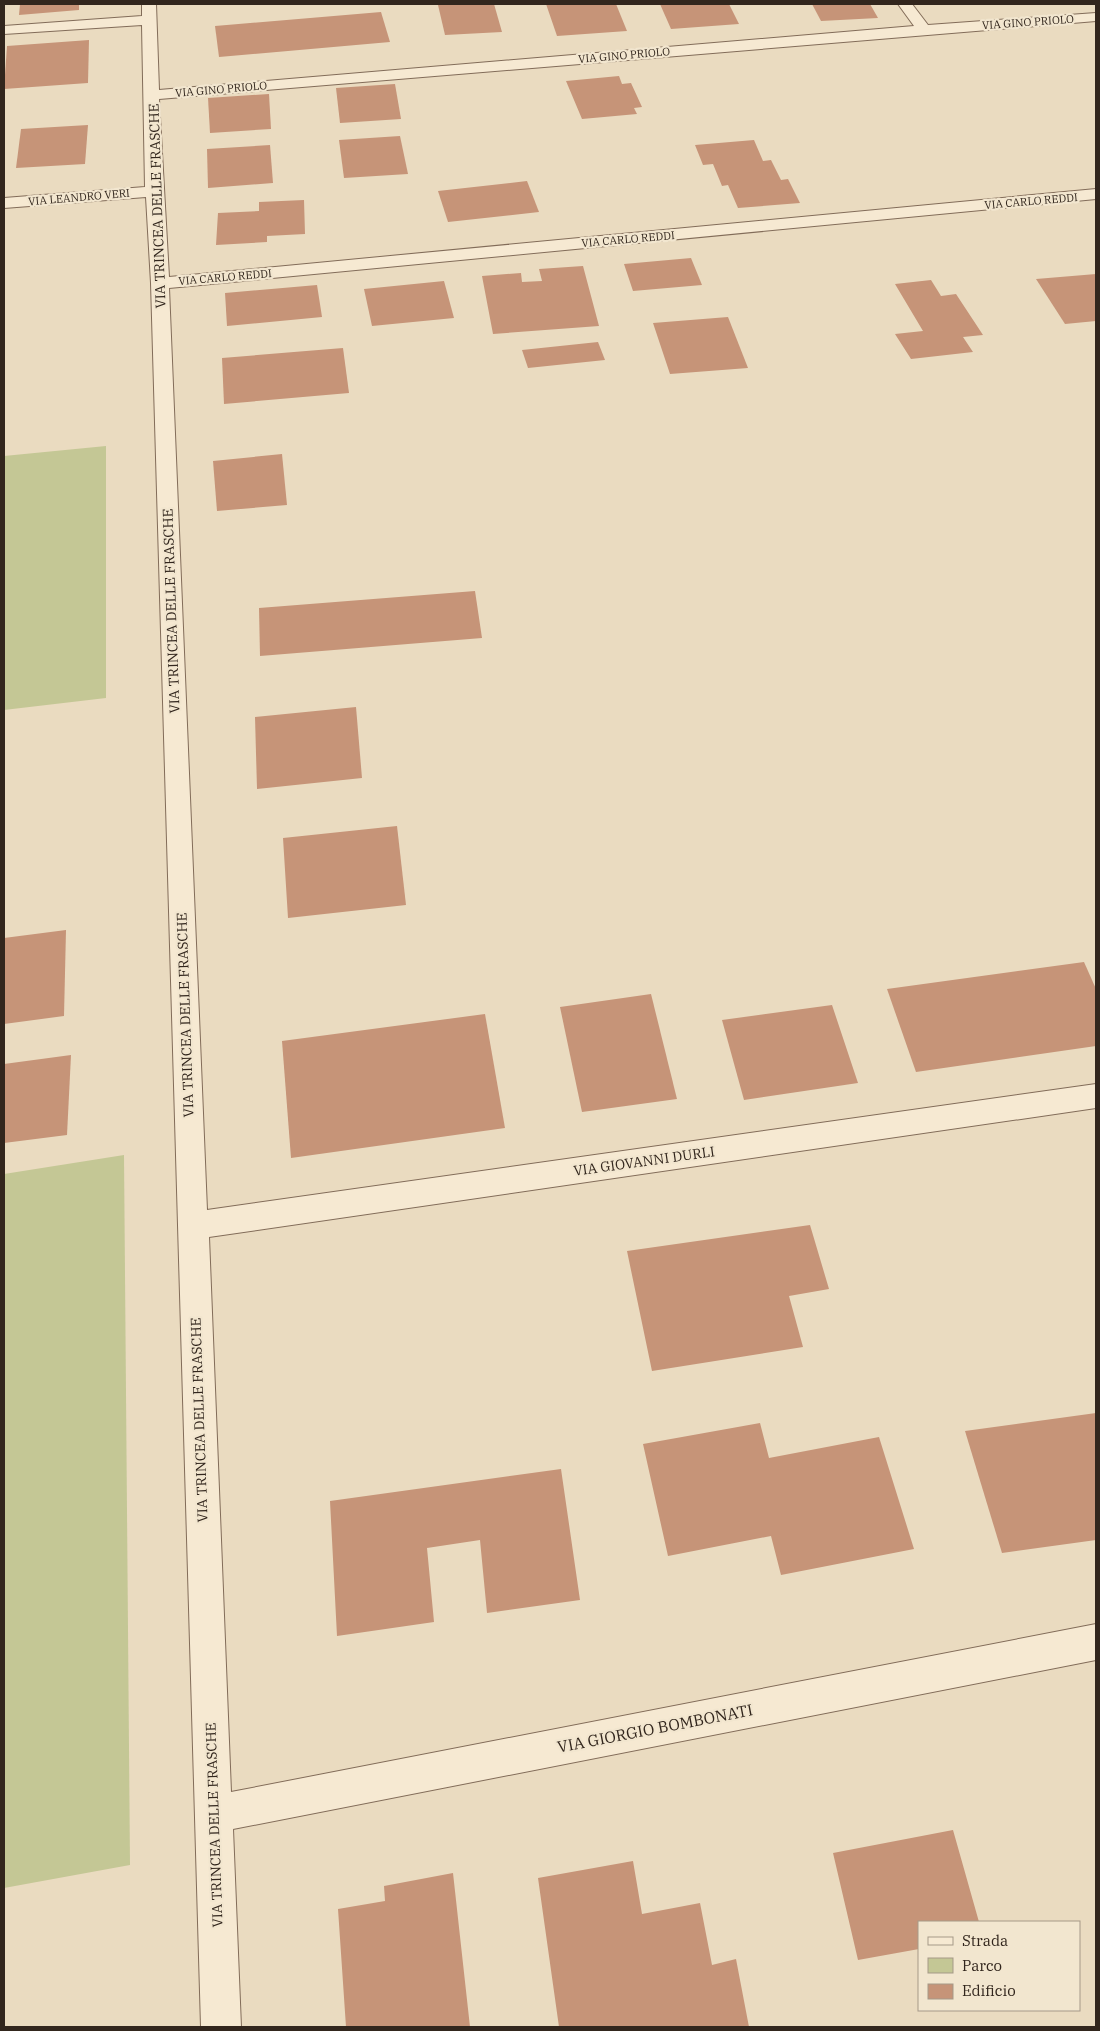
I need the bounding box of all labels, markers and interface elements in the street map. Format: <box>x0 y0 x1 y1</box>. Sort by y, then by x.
street label: VIA GINO PRIOLO <box>982 12 1075 32</box>
street label: VIA GINO PRIOLO <box>578 44 671 66</box>
street label: VIA GINO PRIOLO <box>175 78 268 100</box>
street label: VIA TRINCEA DELLE FRASCHE <box>144 103 170 309</box>
street label: VIA LEANDRO VERI <box>28 186 131 208</box>
street label: VIA CARLO REDDI <box>984 190 1078 212</box>
street label: VIA CARLO REDDI <box>581 228 675 250</box>
street label: VIA CARLO REDDI <box>178 266 272 288</box>
street label: VIA TRINCEA DELLE FRASCHE <box>158 508 184 714</box>
street label: VIA TRINCEA DELLE FRASCHE <box>172 912 198 1118</box>
street label: VIA GIOVANNI DURLI <box>572 1142 716 1180</box>
street label: VIA TRINCEA DELLE FRASCHE <box>186 1317 212 1523</box>
street label: VIA GIORGIO BOMBONATI <box>555 1699 755 1757</box>
street label: VIA TRINCEA DELLE FRASCHE <box>201 1722 227 1928</box>
legend <box>918 1921 1080 2011</box>
text: Strada <box>962 1931 1008 1950</box>
text: Parco <box>962 1956 1002 1975</box>
text: Edificio <box>962 1981 1016 2000</box>

